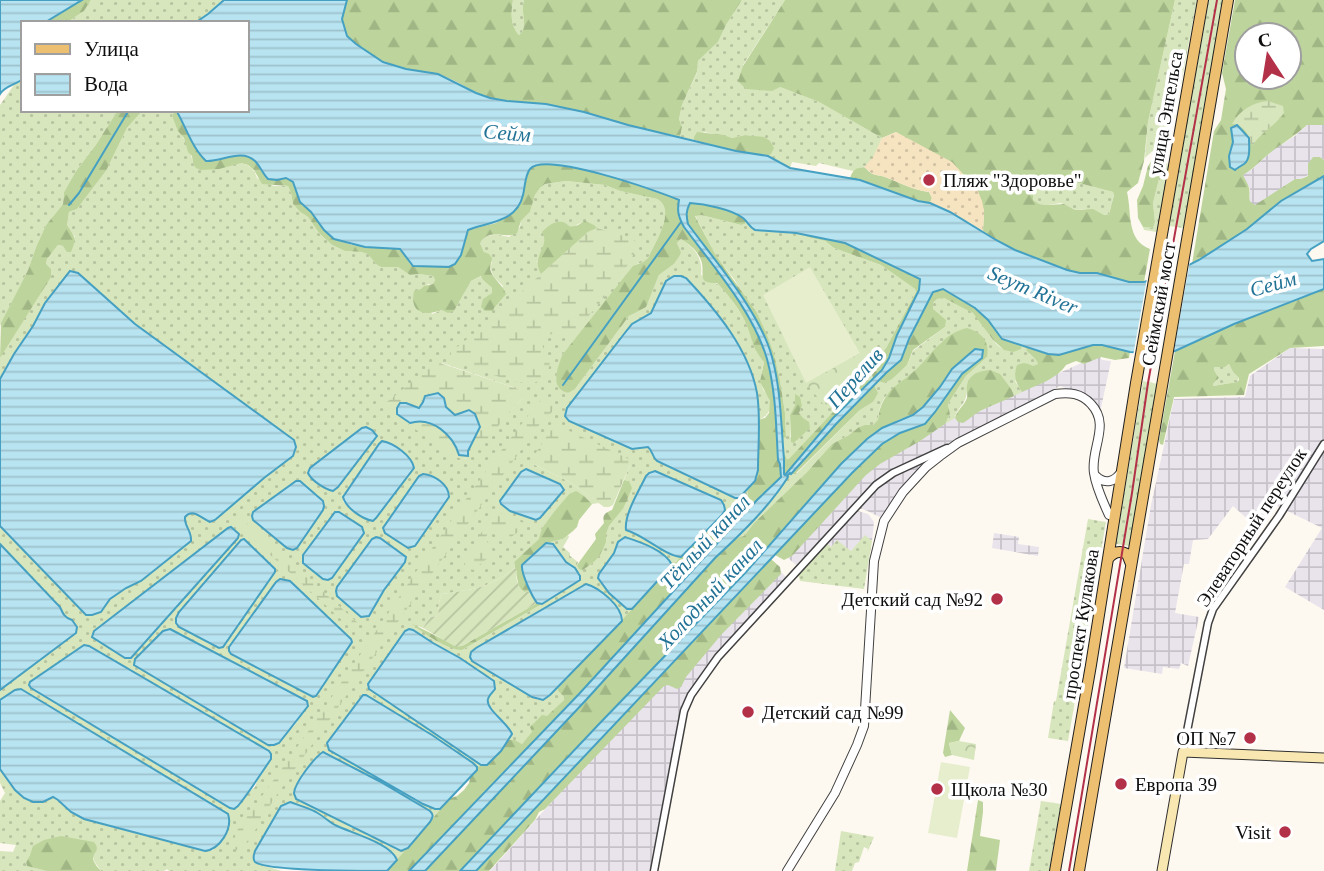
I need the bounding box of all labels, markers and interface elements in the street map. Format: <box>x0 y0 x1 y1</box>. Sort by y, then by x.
legend <box>21 21 248 112</box>
north arrow <box>1233 21 1303 91</box>
text: С <box>1256 28 1273 52</box>
text: Улица <box>84 37 139 61</box>
street label: улица Энгельса <box>1144 49 1187 177</box>
text: Вода <box>84 72 129 96</box>
water label: Сейм <box>482 119 532 147</box>
place label: Пляж "Здоровье" <box>943 170 1082 191</box>
marker: Пляж "Здоровье" <box>921 172 937 188</box>
street label: Сеймский мост <box>1137 240 1180 367</box>
water label: Seym River <box>985 260 1082 320</box>
water label: Сейм <box>1247 266 1299 302</box>
water label: Перелив <box>821 343 888 414</box>
street label: Элеваторный переулок <box>1192 443 1311 610</box>
water label: Тёплый канал <box>655 490 755 594</box>
water label: Холодный канал <box>652 534 768 655</box>
street label: проспект Кулакова <box>1058 547 1103 701</box>
place label: Детский сад №92 <box>841 589 983 610</box>
marker: Детский сад №92 <box>989 591 1005 607</box>
place label: Детский сад №99 <box>762 702 904 723</box>
marker: Детский сад №99 <box>740 704 756 720</box>
place label: ОП №7 <box>1176 728 1236 749</box>
marker: ОП №7 <box>1242 730 1258 746</box>
place label: Европа 39 <box>1135 774 1217 795</box>
marker: Европа 39 <box>1113 776 1129 792</box>
place label: Щкола №30 <box>951 779 1047 800</box>
marker: Щкола №30 <box>929 781 945 797</box>
place label: Visit <box>1235 822 1272 843</box>
marker: Visit <box>1277 824 1293 840</box>

